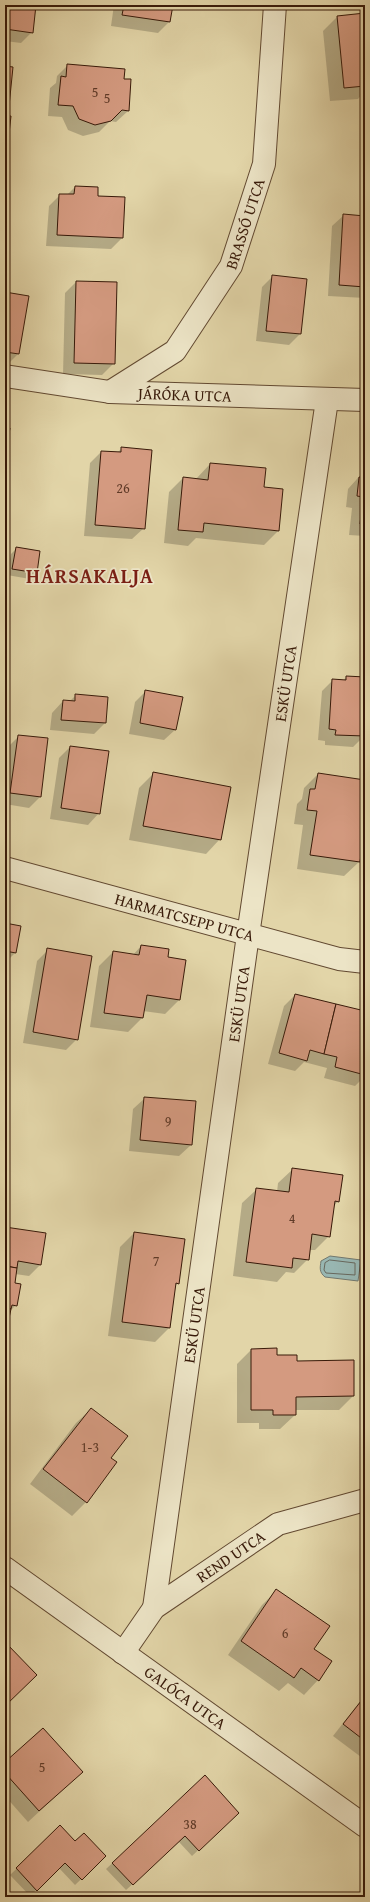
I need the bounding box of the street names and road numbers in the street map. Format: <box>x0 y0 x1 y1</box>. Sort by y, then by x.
street label: BRASSÓ UTCA <box>219 175 271 272</box>
street label: JÁRÓKA UTCA <box>135 381 232 408</box>
street label: ESKÜ UTCA <box>268 643 303 723</box>
street label: HARMATCSEPP UTCA <box>112 886 257 947</box>
street label: ESKÜ UTCA <box>221 964 256 1044</box>
street label: ESKÜ UTCA <box>176 1285 211 1364</box>
street label: REND UTCA <box>191 1524 270 1588</box>
street label: GALÓCA UTCA <box>140 1660 232 1735</box>

